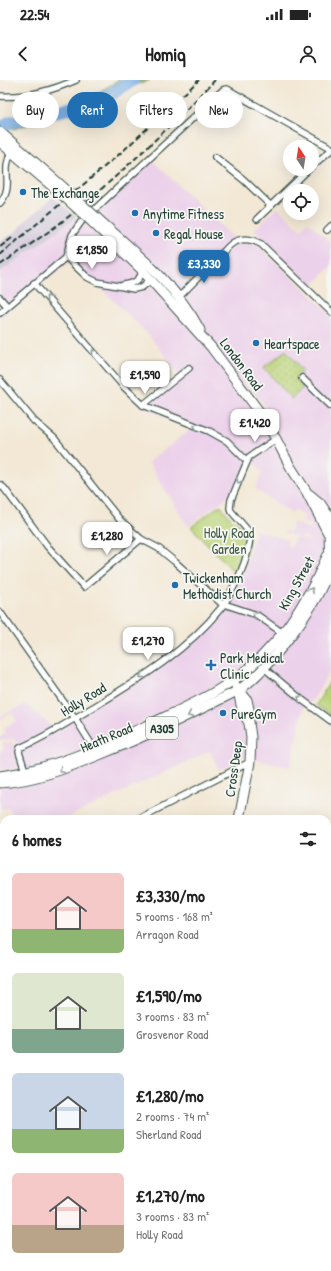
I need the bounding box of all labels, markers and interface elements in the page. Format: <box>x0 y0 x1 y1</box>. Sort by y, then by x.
text: 22:54 <box>20 4 50 25</box>
text: Homiq <box>145 42 186 67</box>
icon: back <box>12 43 34 65</box>
icon: person <box>297 43 319 65</box>
chip: Buy <box>12 92 59 128</box>
chip: Rent <box>67 92 118 128</box>
chip: Filters <box>126 92 187 128</box>
chip: New <box>195 92 243 128</box>
north arrow <box>283 140 319 176</box>
map controls <box>283 140 319 220</box>
place label: The Exchange <box>31 183 100 203</box>
button: locate <box>283 184 319 220</box>
marker: The Exchange <box>18 187 28 197</box>
place label: Anytime Fitness <box>143 204 224 224</box>
marker: Anytime Fitness <box>130 208 140 218</box>
place label: Regal House <box>164 224 224 244</box>
marker: Regal House <box>151 228 161 238</box>
pin: £1,850 <box>59 236 125 270</box>
text: £1,850 <box>76 240 108 258</box>
pin: £3,330 <box>171 250 237 284</box>
text: £3,330 <box>187 254 221 272</box>
one-way arrow <box>46 296 53 303</box>
street label: London Road <box>216 334 268 394</box>
place label: Heartspace <box>264 334 320 354</box>
marker: Heartspace <box>251 338 261 348</box>
one-way arrow <box>91 349 99 357</box>
pin: £1,590 <box>112 361 178 395</box>
text: £1,590 <box>130 365 160 383</box>
pin: £1,420 <box>222 409 288 443</box>
text: £1,420 <box>239 413 271 431</box>
one-way arrow <box>193 423 200 431</box>
one-way arrow <box>236 476 244 484</box>
pin: £1,280 <box>74 522 140 556</box>
park label: Holly Road Garden <box>204 523 255 558</box>
text: £1,280 <box>91 526 123 544</box>
street label: King Street <box>273 553 320 614</box>
place label: Twickenham Methodist Church <box>183 568 271 603</box>
marker: Twickenham Methodist Church <box>170 580 180 590</box>
one-way arrow <box>306 586 314 594</box>
one-way arrow <box>251 612 259 620</box>
pin: £1,270 <box>115 627 181 661</box>
text: £1,270 <box>132 631 164 649</box>
place label: Park Medical Clinic <box>220 648 284 683</box>
marker: Park Medical Clinic <box>205 659 217 671</box>
one-way arrow <box>139 671 146 679</box>
street label: Holly Road <box>57 677 110 721</box>
one-way arrow <box>298 696 305 703</box>
place label: PureGym <box>231 704 276 724</box>
marker: PureGym <box>218 708 228 718</box>
one-way arrow <box>186 710 194 718</box>
street label: Heath Road <box>77 717 135 756</box>
road number: A305 <box>146 717 178 739</box>
street label: Cross Deep <box>220 740 247 798</box>
one-way arrow <box>58 766 65 774</box>
text: 6 homes <box>12 828 62 851</box>
icon: filters <box>297 828 319 850</box>
text: £3,330/mo <box>136 884 205 907</box>
icon: home <box>44 889 92 937</box>
text: 5 rooms · 168 m² <box>136 907 213 925</box>
text: Arragon Road <box>136 925 199 943</box>
text: £1,590/mo <box>136 984 202 1007</box>
icon: home <box>44 989 92 1037</box>
text: 3 rooms · 83 m² <box>136 1007 209 1025</box>
text: Grosvenor Road <box>136 1025 208 1043</box>
text: £1,280/mo <box>136 1084 204 1107</box>
icon: home <box>44 1089 92 1137</box>
text: 2 rooms · 74 m² <box>136 1107 209 1125</box>
text: Sherland Road <box>136 1125 201 1143</box>
text: £1,270/mo <box>136 1184 205 1207</box>
icon: home <box>44 1189 92 1237</box>
text: 3 rooms · 83 m² <box>136 1207 209 1225</box>
text: Holly Road <box>136 1225 183 1243</box>

